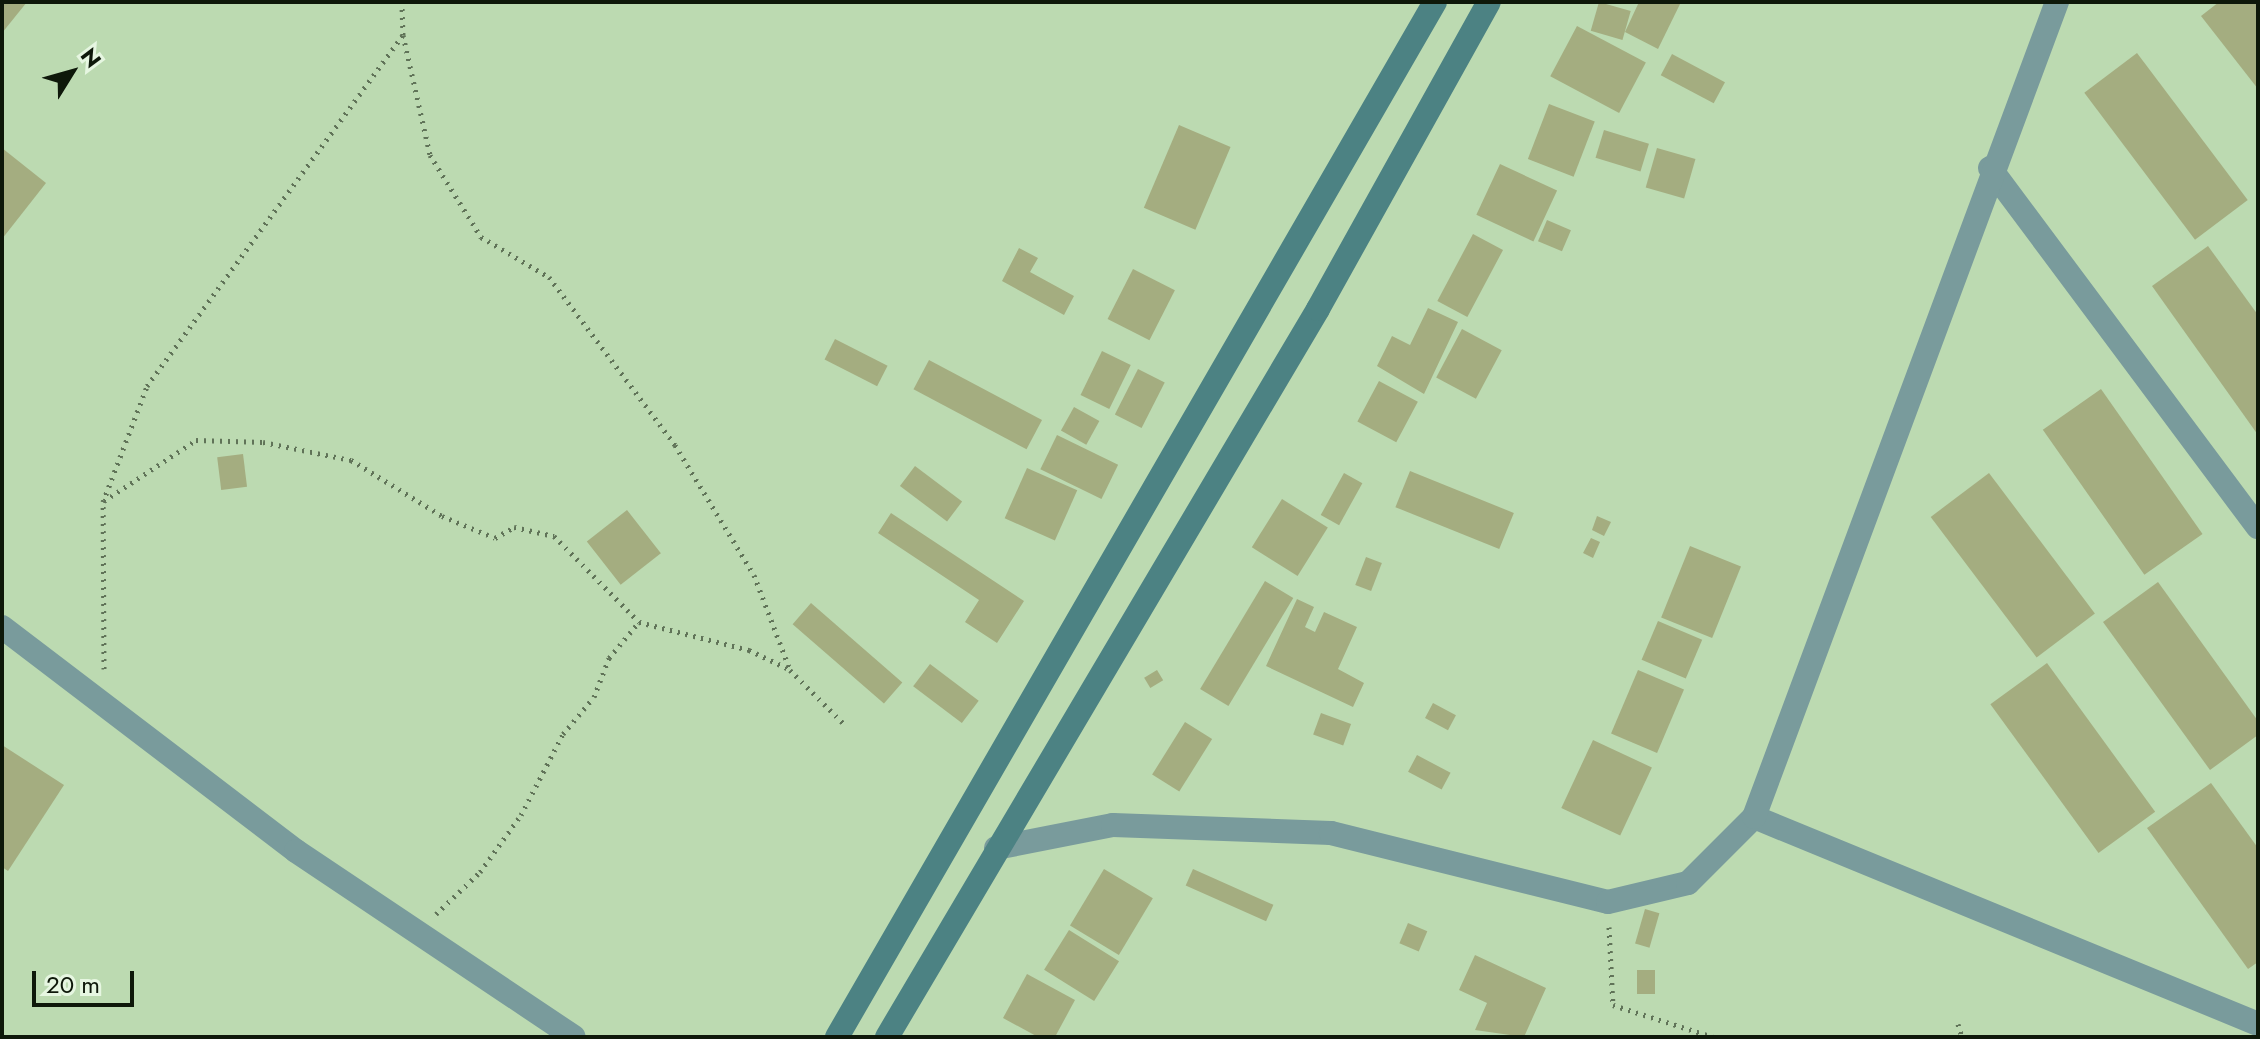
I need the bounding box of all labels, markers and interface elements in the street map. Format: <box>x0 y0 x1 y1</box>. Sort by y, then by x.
north arrow <box>32 32 112 112</box>
text: N <box>73 41 109 74</box>
scale bar <box>36 955 138 1005</box>
text: 20 m <box>46 967 100 1002</box>

